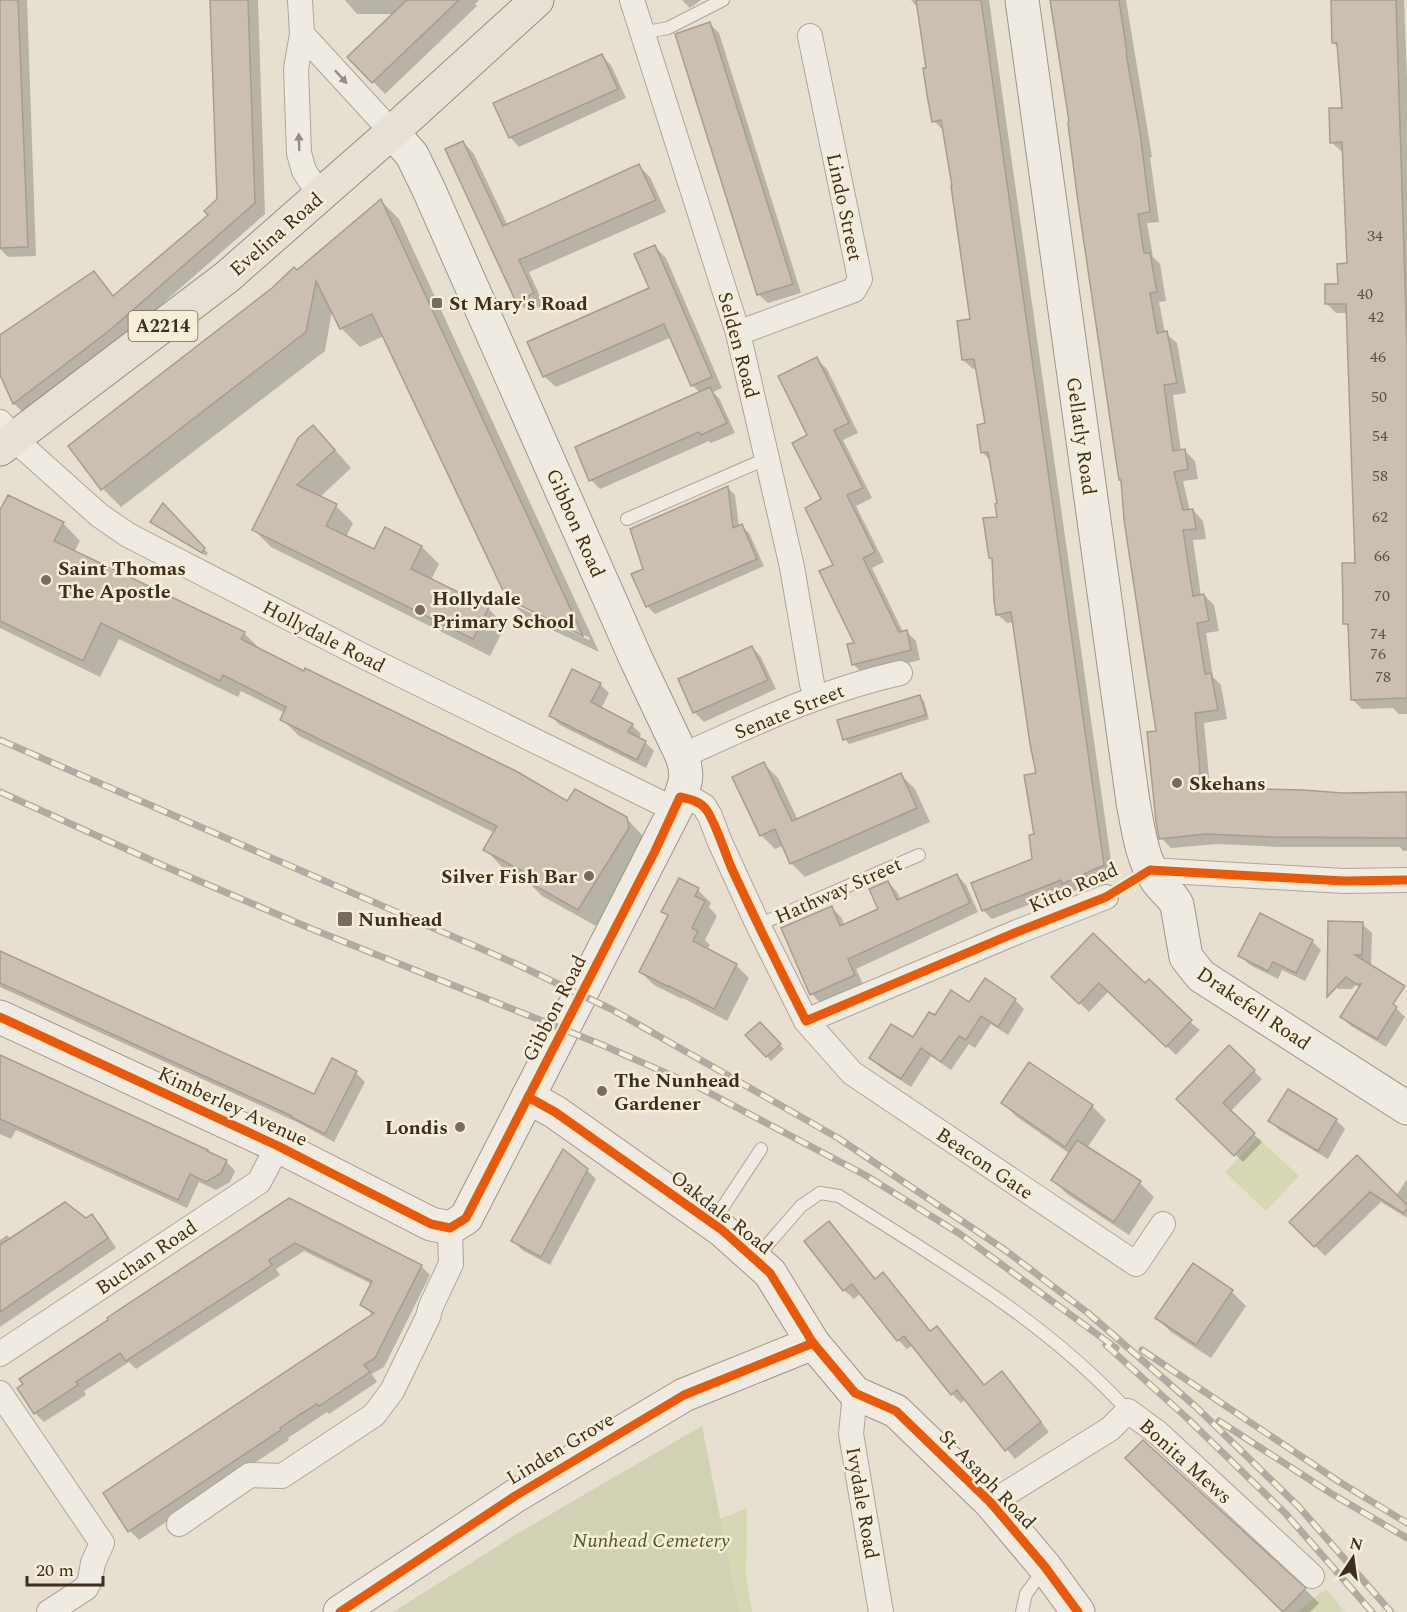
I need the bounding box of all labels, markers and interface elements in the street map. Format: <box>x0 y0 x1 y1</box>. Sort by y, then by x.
one-way arrow <box>334 70 348 85</box>
one-way arrow <box>294 133 303 152</box>
street label: Lindo Street <box>818 150 870 264</box>
street label: Evelina Road <box>223 185 330 284</box>
house number: 34 <box>1367 224 1383 248</box>
house number: 40 <box>1357 282 1373 306</box>
place label: St Mary's Road <box>449 289 588 319</box>
street label: Selden Road <box>709 289 767 402</box>
marker: St Mary's Road <box>430 296 444 310</box>
house number: 42 <box>1368 305 1384 329</box>
road number: A2214 <box>128 311 198 341</box>
house number: 46 <box>1370 345 1386 369</box>
street label: Gellatly Road <box>1058 375 1104 497</box>
house number: 50 <box>1371 385 1387 409</box>
house number: 54 <box>1372 424 1388 448</box>
street label: Gibbon Road <box>538 464 612 583</box>
house number: 58 <box>1372 464 1388 488</box>
house number: 62 <box>1372 505 1388 529</box>
house number: 66 <box>1374 544 1390 568</box>
place label: Saint Thomas The Apostle <box>58 554 186 607</box>
marker: Saint Thomas The Apostle <box>39 573 53 587</box>
place label: Hollydale Primary School <box>432 584 575 637</box>
house number: 70 <box>1374 584 1390 608</box>
street label: Hollydale Road <box>257 593 390 681</box>
marker: Hollydale Primary School <box>413 603 427 617</box>
house number: 74 <box>1370 622 1386 646</box>
house number: 76 <box>1370 642 1386 666</box>
house number: 78 <box>1375 665 1391 689</box>
street label: Senate Street <box>730 676 849 748</box>
place label: Skehans <box>1189 769 1266 799</box>
marker: Skehans <box>1170 776 1184 790</box>
street label: Hathway Street <box>770 849 907 932</box>
street label: Kitto Road <box>1024 855 1123 921</box>
place label: Silver Fish Bar <box>441 862 577 892</box>
marker: Silver Fish Bar <box>582 869 596 883</box>
place label: Nunhead <box>358 905 443 935</box>
marker: Nunhead <box>336 910 354 928</box>
street label: Gibbon Road <box>515 950 595 1067</box>
street label: Drakefell Road <box>1190 959 1317 1058</box>
street label: Kimberley Avenue <box>153 1059 313 1155</box>
place label: The Nunhead Gardener <box>614 1066 740 1119</box>
marker: The Nunhead Gardener <box>595 1084 609 1098</box>
place label: Londis <box>385 1113 448 1143</box>
marker: Londis <box>453 1120 467 1134</box>
street label: Beacon Gate <box>930 1120 1039 1208</box>
street label: Oakdale Road <box>664 1163 779 1263</box>
street label: Buchan Road <box>90 1213 203 1303</box>
street label: Linden Grove <box>501 1405 620 1493</box>
street label: Bonita Mews <box>1132 1412 1239 1512</box>
street label: St Asaph Road <box>932 1423 1043 1537</box>
street label: Ivydale Road <box>837 1445 887 1562</box>
park label: Nunhead Cemetery <box>572 1526 730 1556</box>
north arrow <box>1323 1528 1383 1588</box>
text: N <box>1347 1531 1365 1558</box>
scale bar <box>27 1549 104 1587</box>
text: 20 m <box>36 1557 74 1584</box>

